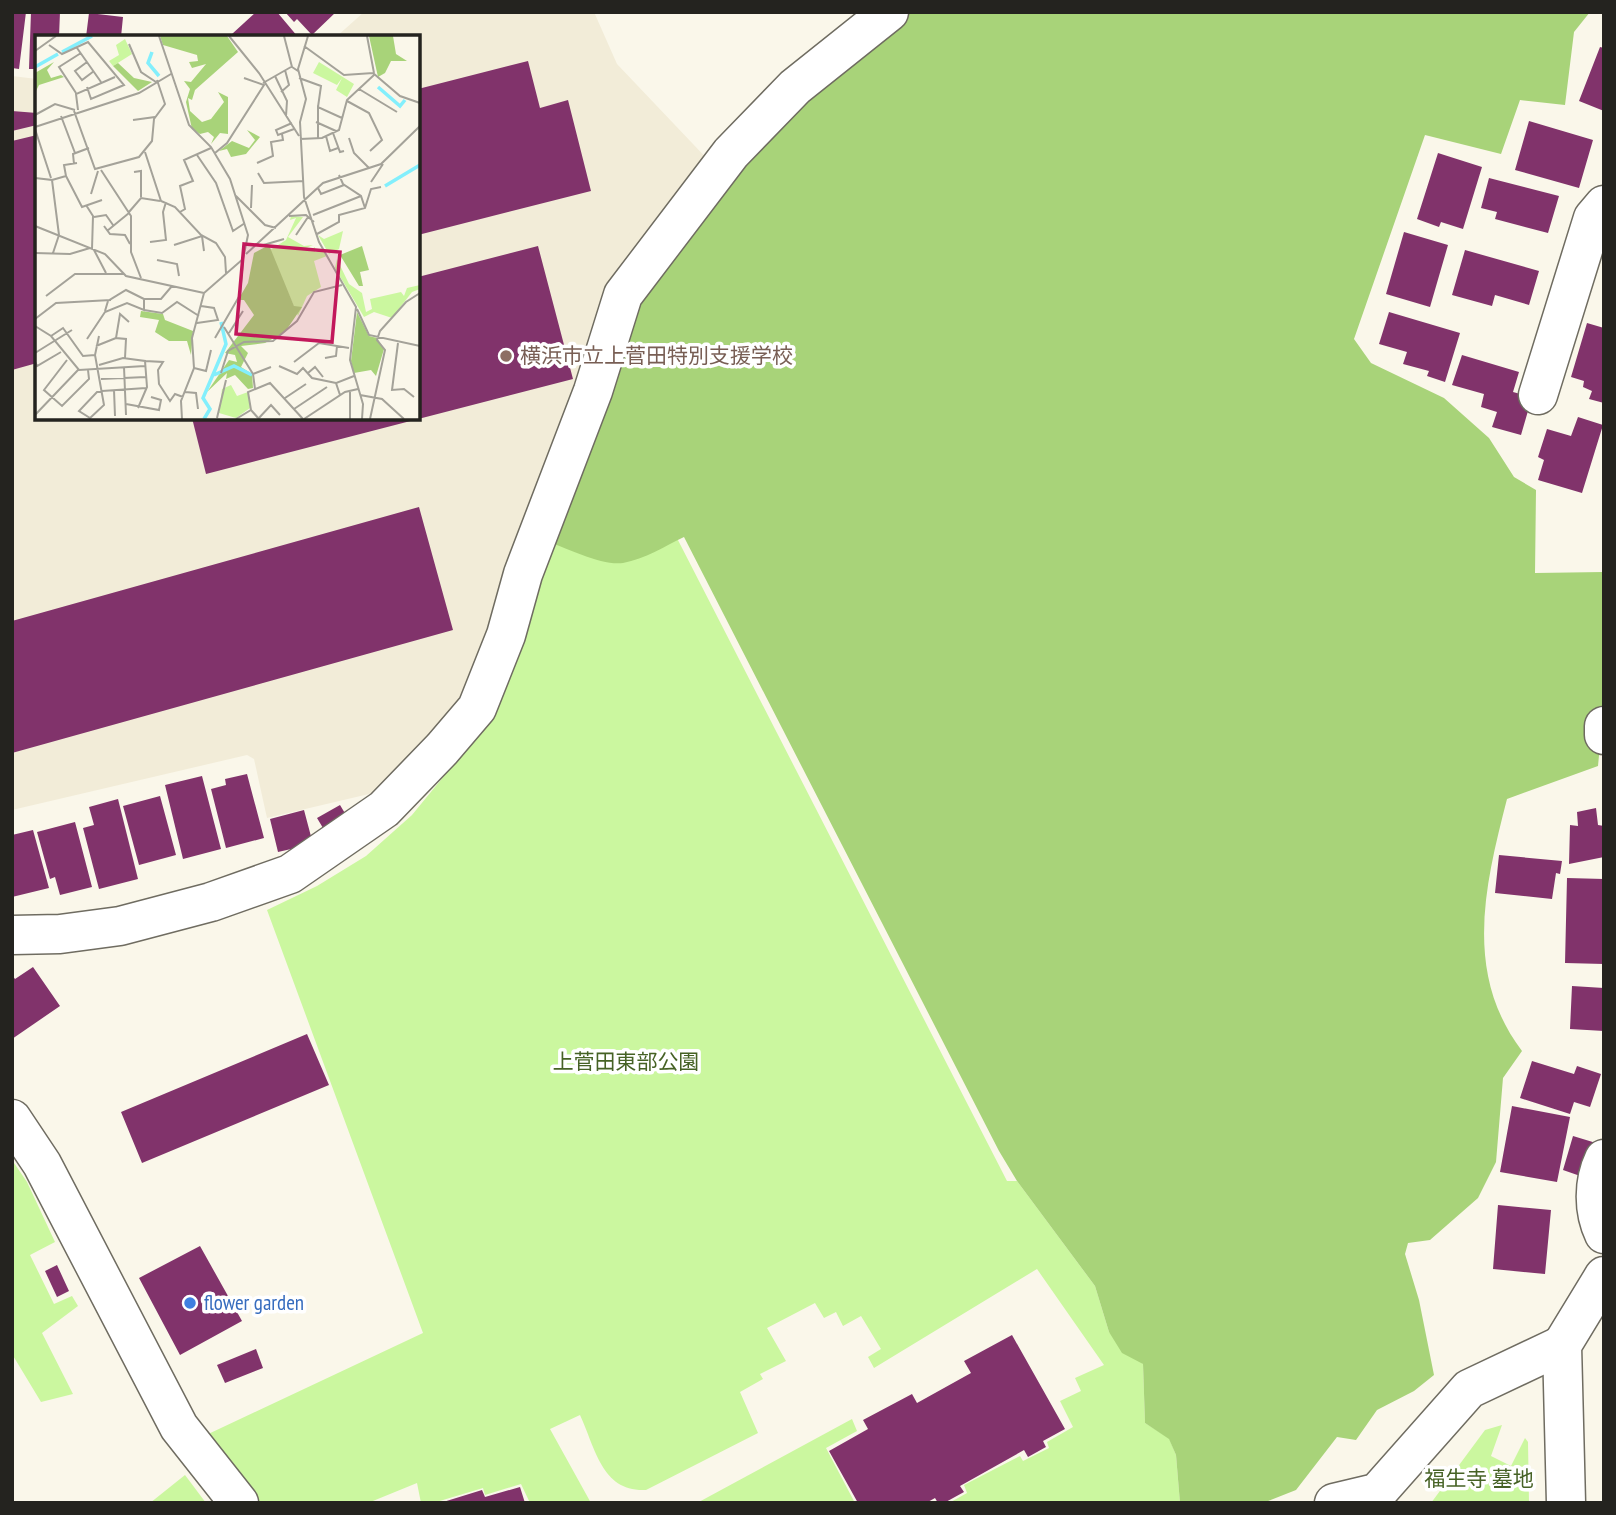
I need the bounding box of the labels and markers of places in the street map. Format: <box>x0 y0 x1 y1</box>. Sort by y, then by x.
place label: 横浜市立上菅田特別支援学校 <box>520 342 793 369</box>
marker: 横浜市立上菅田特別支援学校 <box>498 348 514 364</box>
place label: flower garden <box>204 1289 304 1316</box>
marker: flower garden <box>182 1295 198 1311</box>

